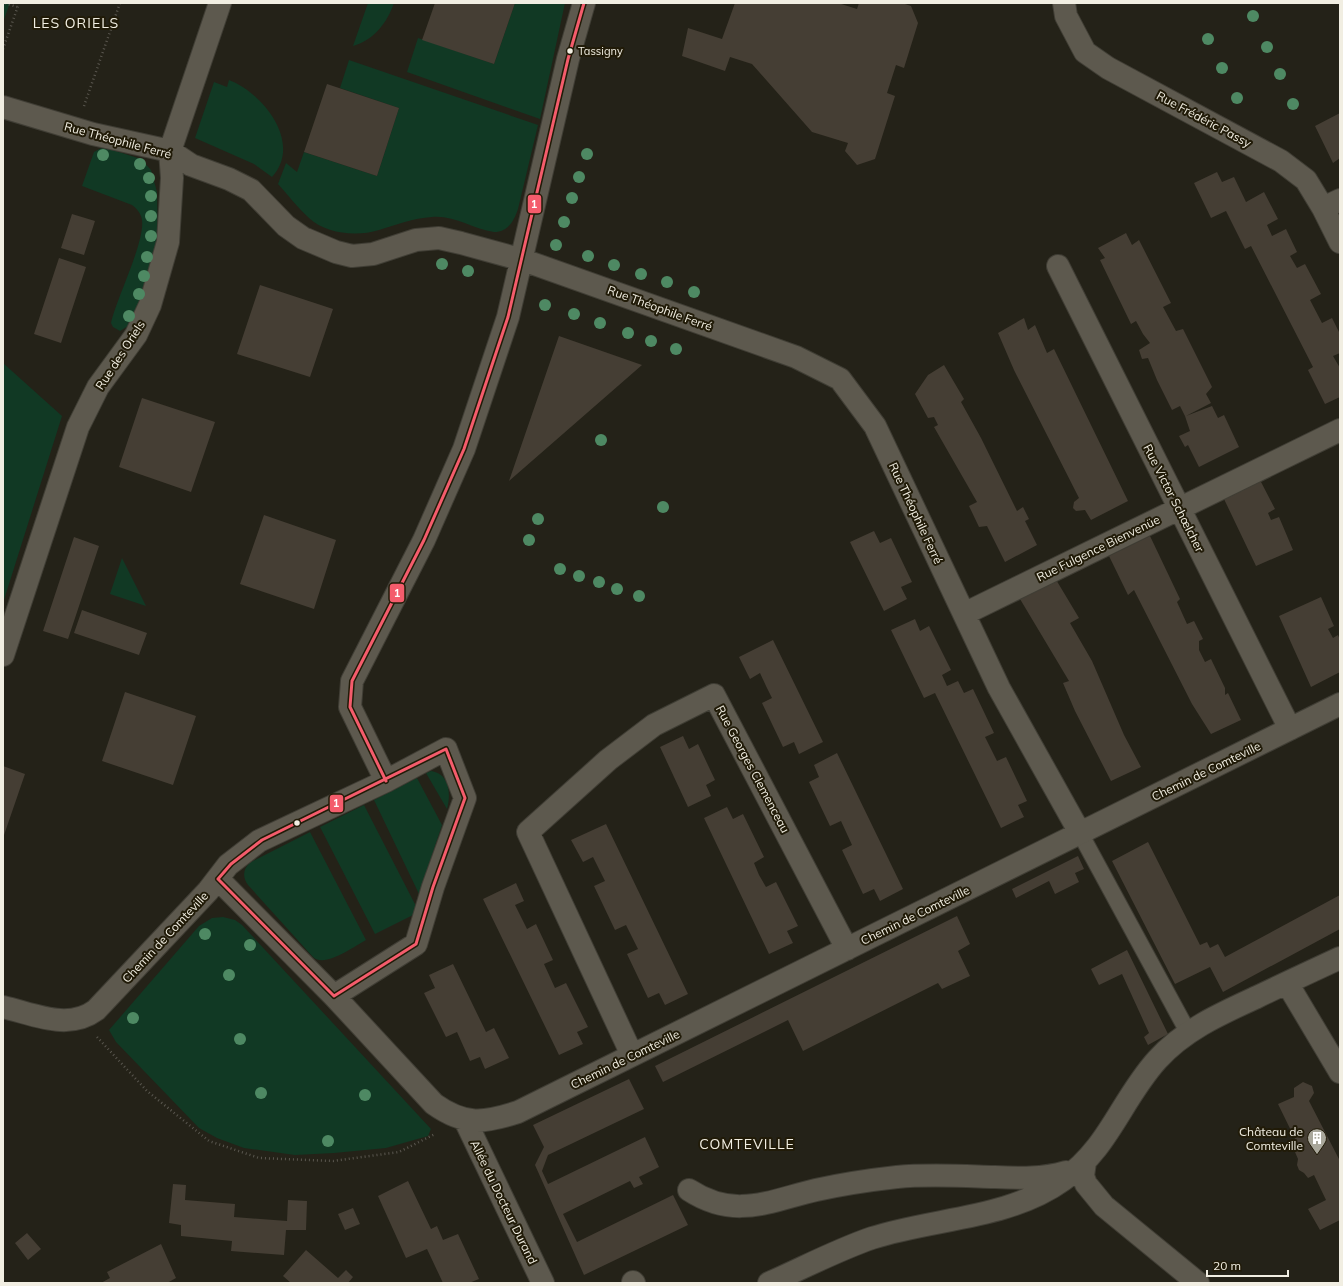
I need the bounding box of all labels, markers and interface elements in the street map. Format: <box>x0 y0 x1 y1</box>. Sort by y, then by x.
district label: LES ORIELS <box>33 14 119 32</box>
place label: Tassigny <box>578 44 623 58</box>
marker: Tassigny <box>565 46 575 56</box>
street label: Rue Frédéric Passy <box>1154 88 1255 151</box>
street label: Rue Théophile Ferré <box>63 118 173 162</box>
line badge: 1 <box>527 194 542 214</box>
text: 1 <box>531 197 538 211</box>
street label: Rue Théophile Ferré <box>606 282 714 334</box>
street label: Rue des Oriels <box>92 318 148 392</box>
street label: Rue Victor Schœlcher <box>1140 442 1208 555</box>
street label: Rue Théophile Ferré <box>886 460 946 566</box>
street label: Rue Fulgence Bienvenüe <box>1034 512 1162 584</box>
line badge: 1 <box>389 583 405 603</box>
text: 1 <box>394 586 401 600</box>
street label: Rue Georges Clemenceau <box>713 703 793 835</box>
street label: Chemin de Comteville <box>1149 738 1263 804</box>
line badge: 1 <box>329 794 344 813</box>
text: 1 <box>333 796 340 810</box>
unlabelled marker <box>292 818 302 828</box>
street label: Chemin de Comteville <box>858 882 972 948</box>
street label: Chemin de Comteville <box>119 888 211 986</box>
street label: Chemin de Comteville <box>568 1026 682 1092</box>
place label: Château de Comteville <box>1239 1124 1303 1153</box>
building icon: Château de Comteville <box>1306 1127 1328 1155</box>
district label: COMTEVILLE <box>699 1135 795 1153</box>
street label: Allée du Docteur Durand <box>467 1137 541 1267</box>
scale bar <box>1207 1252 1288 1278</box>
text: 20 m <box>1213 1258 1241 1273</box>

